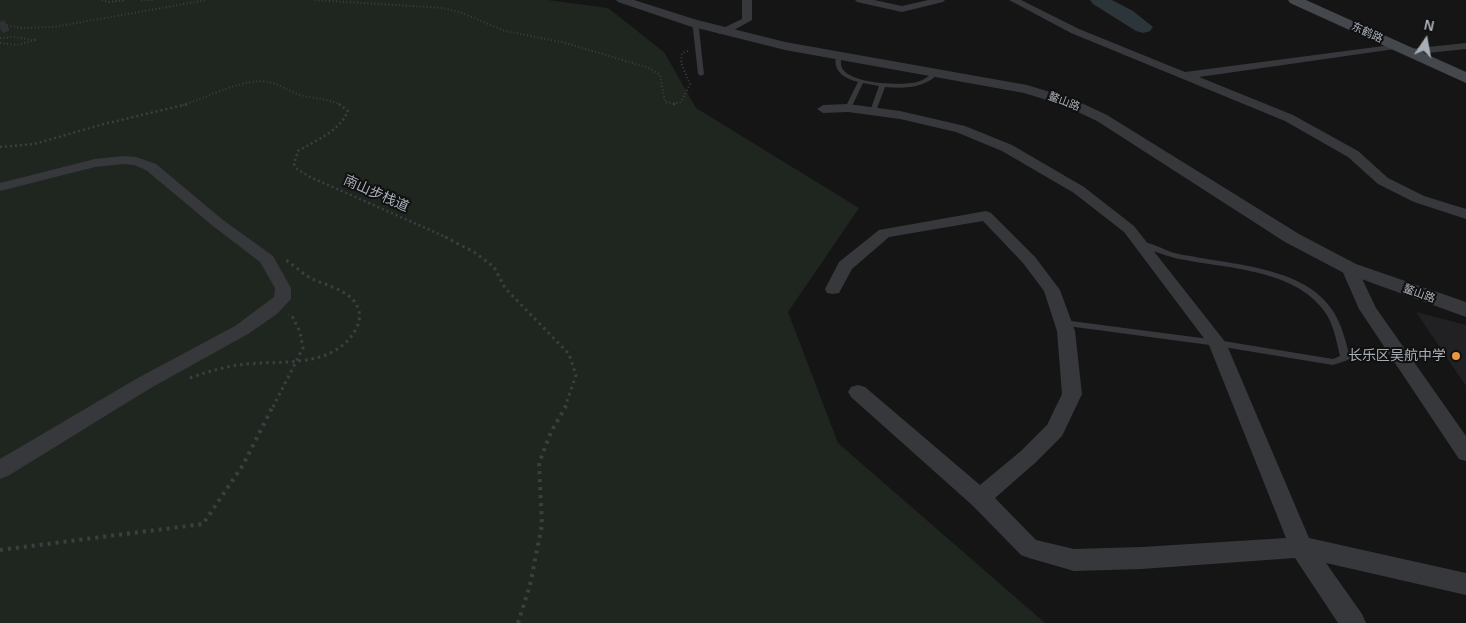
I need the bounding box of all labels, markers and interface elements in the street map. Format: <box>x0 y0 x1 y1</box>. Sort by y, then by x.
north arrow <box>1401 15 1451 65</box>
text: N <box>1423 16 1436 34</box>
street label: 东鹤路 <box>1349 20 1385 46</box>
street label: 鳌山路 <box>1046 90 1082 114</box>
street label: 南山步栈道 <box>341 172 411 216</box>
street label: 鳌山路 <box>1401 282 1437 306</box>
place label: 长乐区吴航中学 <box>1348 348 1446 364</box>
marker: 长乐区吴航中学 <box>1450 350 1462 362</box>

